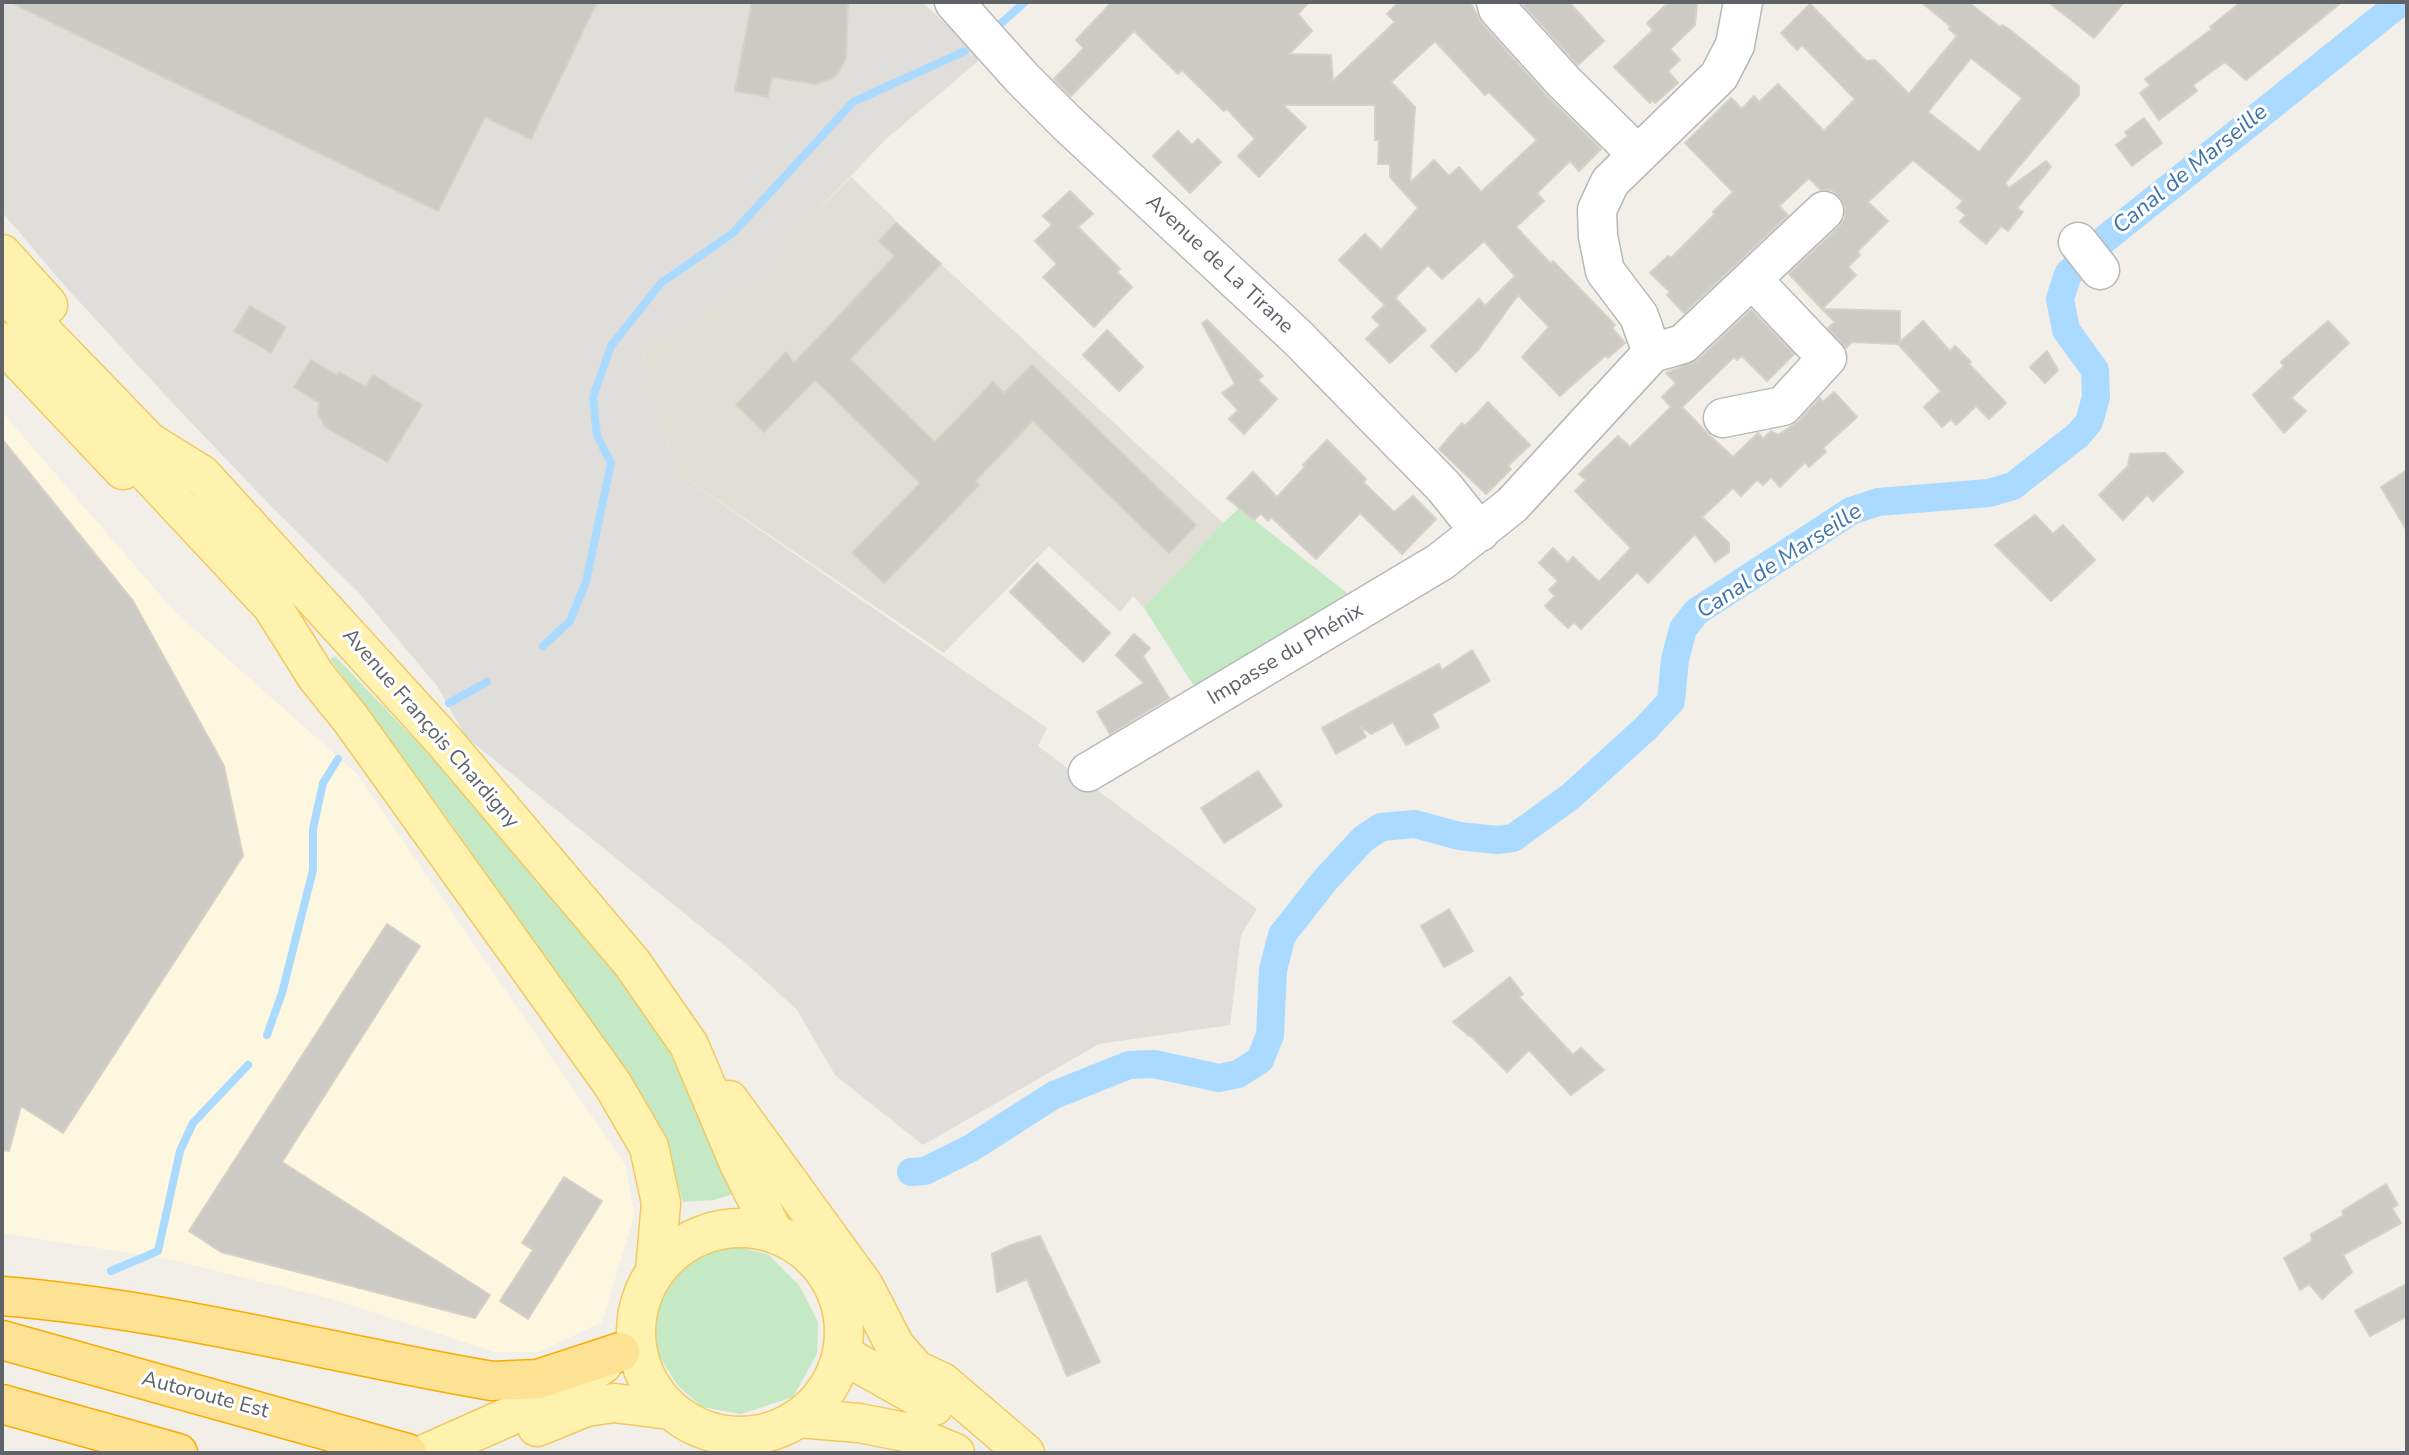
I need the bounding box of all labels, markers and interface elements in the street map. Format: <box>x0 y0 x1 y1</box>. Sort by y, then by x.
water label: Canal de Marseille <box>2108 99 2274 241</box>
street label: Avenue de La Tirane <box>1140 190 1298 340</box>
water label: Canal de Marseille <box>1692 498 1868 626</box>
street label: Impasse du Phénix <box>1204 599 1368 711</box>
street label: Avenue François Chardigny <box>336 624 524 834</box>
street label: Autoroute Est <box>139 1367 271 1425</box>

